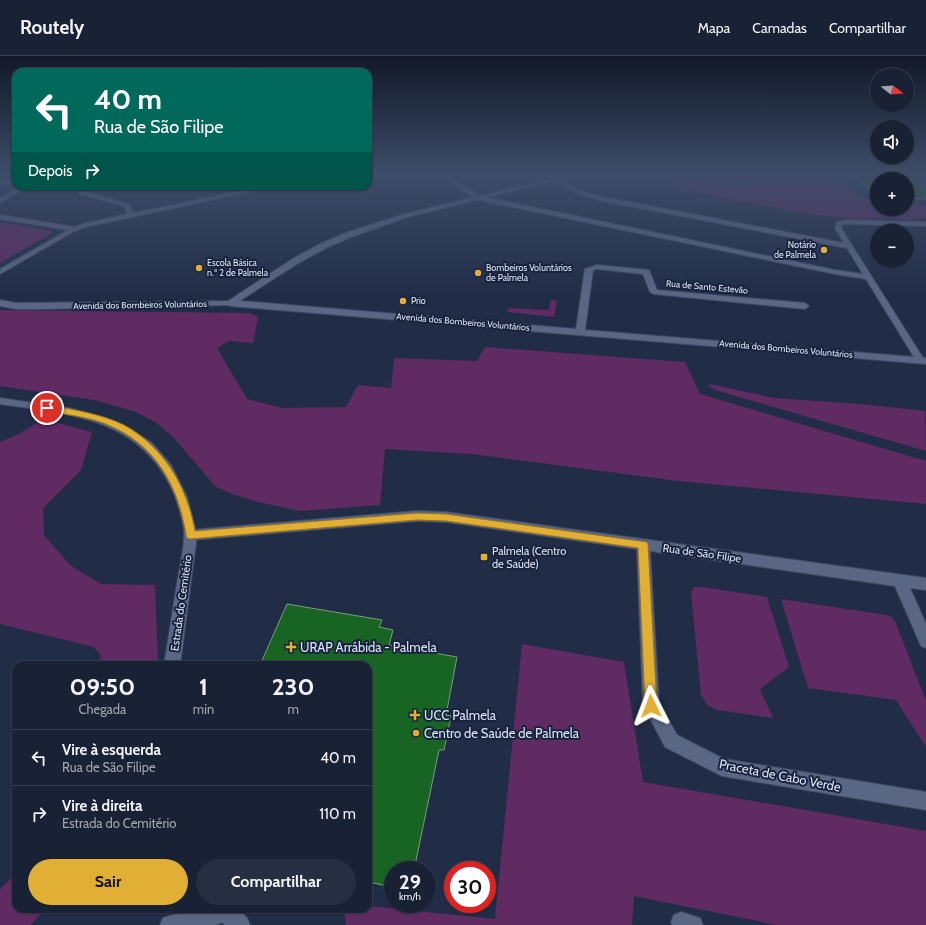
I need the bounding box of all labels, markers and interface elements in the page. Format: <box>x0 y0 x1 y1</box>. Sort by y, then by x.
text: Routely <box>20 16 84 39</box>
text: Mapa <box>698 19 730 37</box>
text: Camadas <box>752 19 807 37</box>
text: Compartilhar <box>829 19 906 37</box>
north arrow <box>870 68 914 112</box>
map controls <box>870 68 914 268</box>
text: 40 m <box>94 82 162 116</box>
icon: left <box>28 84 80 136</box>
text: Rua de São Filipe <box>94 116 224 138</box>
button: sound <box>870 120 914 164</box>
icon: right <box>81 160 103 182</box>
text: Depois <box>28 162 73 180</box>
button: + <box>870 172 914 216</box>
button: − <box>870 224 914 268</box>
place label: Notário de Palmela <box>774 239 817 260</box>
marker: Notário de Palmela <box>819 245 829 255</box>
place label: Escola Básica n.º 2 de Palmela <box>207 257 269 278</box>
place label: Bombeiros Voluntários de Palmela <box>486 262 572 283</box>
marker: Escola Básica n.º 2 de Palmela <box>194 263 204 273</box>
marker: Bombeiros Voluntários de Palmela <box>473 268 483 278</box>
street label: Rua de Santo Estevão <box>666 277 749 296</box>
place label: Prio <box>411 295 426 306</box>
marker: Prio <box>398 296 408 306</box>
street label: Avenida dos Bombeiros Voluntários <box>73 298 207 311</box>
street label: Avenida dos Bombeiros Voluntários <box>396 310 530 333</box>
street label: Avenida dos Bombeiros Voluntários <box>719 337 853 360</box>
pin <box>30 391 64 425</box>
icon: arrive <box>36 397 58 419</box>
street label: Rua de São Filipe <box>662 541 743 565</box>
place label: Palmela (Centro de Saúde) <box>492 544 566 571</box>
marker: Palmela (Centro de Saúde) <box>479 552 489 562</box>
street label: Estrada do Cemitério <box>167 554 195 652</box>
place label: URAP Arrábida - Palmela <box>300 639 437 655</box>
marker: URAP Arrábida - Palmela <box>285 641 297 653</box>
text: 09:50 <box>70 672 135 701</box>
text: 1 <box>199 672 208 701</box>
text: 230 <box>272 672 314 701</box>
position arrow <box>630 685 672 727</box>
text: Chegada <box>78 701 126 717</box>
text: min <box>193 701 214 717</box>
text: m <box>287 701 299 717</box>
place label: UCC Palmela <box>424 707 497 723</box>
marker: UCC Palmela <box>409 709 421 721</box>
place label: Centro de Saúde de Palmela <box>424 725 580 741</box>
marker: Centro de Saúde de Palmela <box>411 728 421 738</box>
text: Vire à esquerda <box>62 741 161 759</box>
icon: left <box>28 747 50 769</box>
text: 40 m <box>320 749 356 767</box>
street label: Praceta de Cabo Verde <box>718 755 843 795</box>
text: Rua de São Filipe <box>62 759 156 775</box>
text: Vire à direita <box>62 797 143 815</box>
icon: right <box>28 803 50 825</box>
text: 110 m <box>319 805 356 823</box>
text: Estrada do Cemitério <box>62 815 176 831</box>
button: Sair <box>28 859 188 905</box>
button: Compartilhar <box>196 859 356 905</box>
speed limit sign: 30 <box>444 861 496 913</box>
text: 29 <box>399 870 421 894</box>
text: km/h <box>399 890 421 903</box>

